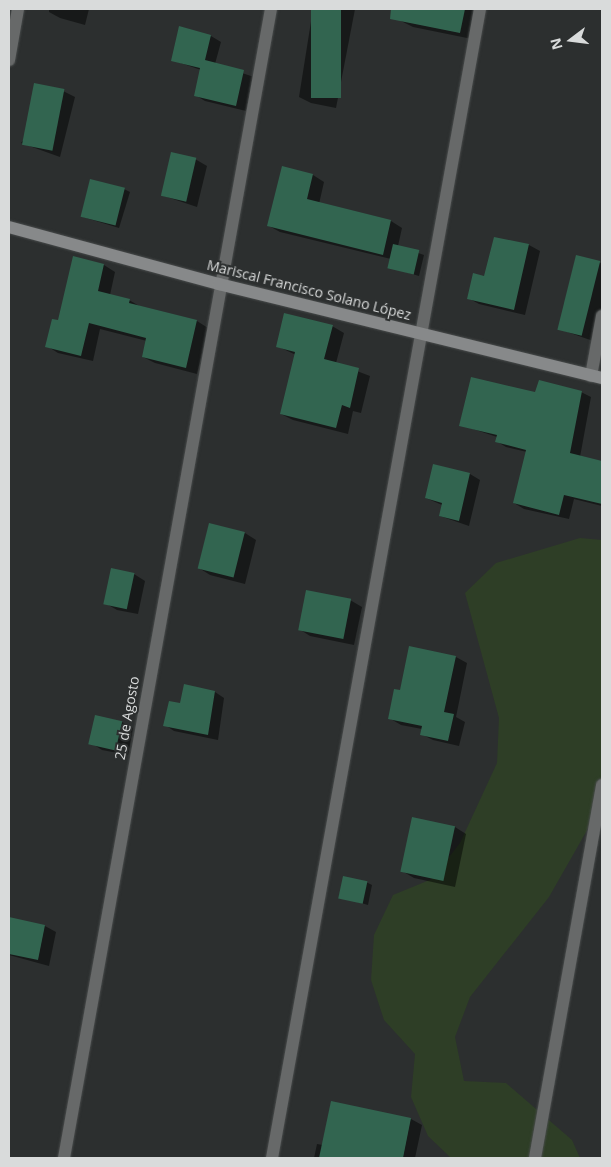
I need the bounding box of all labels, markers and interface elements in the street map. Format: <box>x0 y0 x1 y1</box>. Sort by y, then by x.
north arrow <box>546 15 596 65</box>
text: N <box>545 36 567 52</box>
street label: Mariscal Francisco Solano López <box>205 256 413 324</box>
street label: 25 de Agosto <box>111 675 143 761</box>

